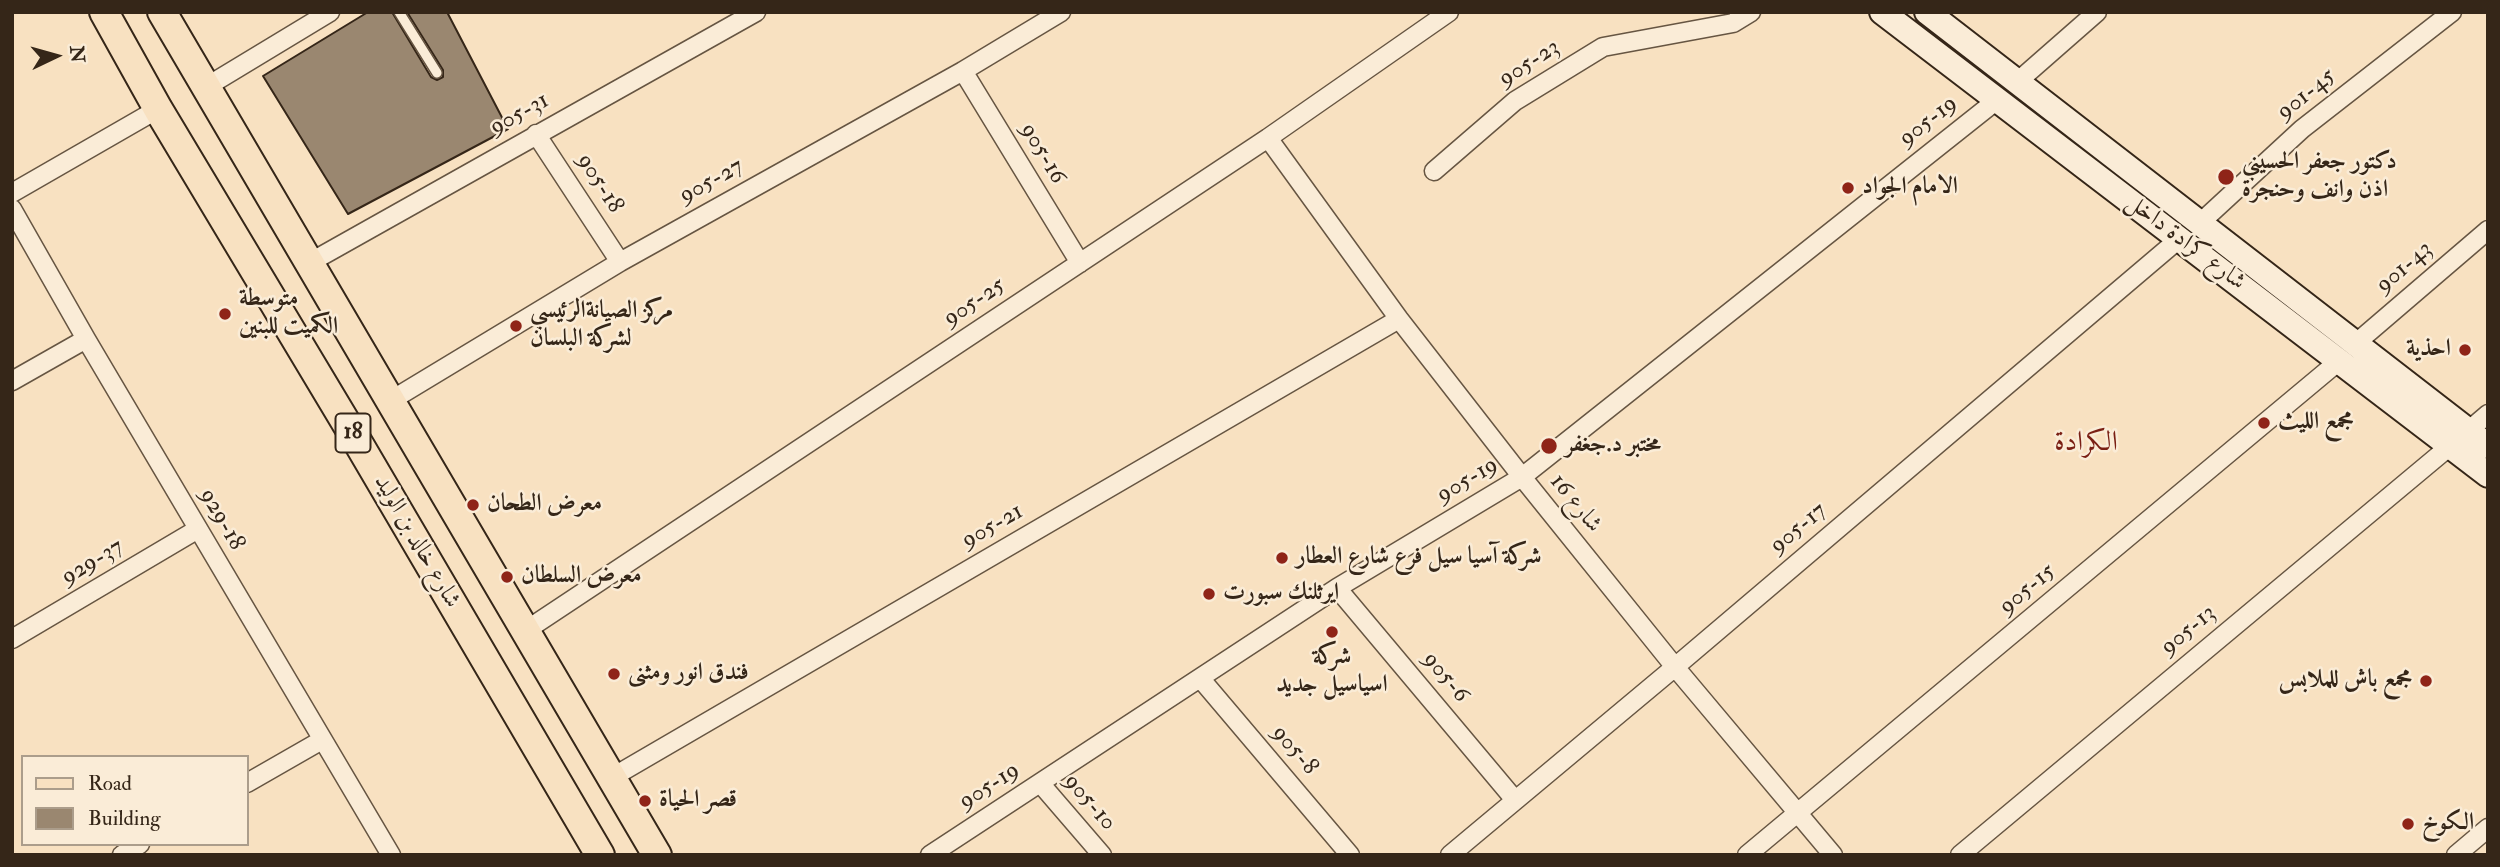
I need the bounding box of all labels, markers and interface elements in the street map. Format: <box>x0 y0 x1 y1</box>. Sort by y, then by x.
north arrow <box>21 21 91 91</box>
street label: 905-23 <box>1494 34 1566 94</box>
text: N <box>64 45 90 64</box>
street label: 901-45 <box>2272 63 2342 127</box>
street label: 905-31 <box>485 87 555 143</box>
street label: 905-19 <box>1894 90 1964 154</box>
street label: 905-16 <box>1013 118 1071 190</box>
street label: 905-18 <box>569 149 629 219</box>
place label: دكتور جعفر الحسيني اذن وانف وحنجرة <box>2242 149 2397 205</box>
street label: 905-27 <box>675 153 749 211</box>
marker: دكتور جعفر الحسيني اذن وانف وحنجرة <box>2216 167 2236 187</box>
place label: الامام الجواد <box>1862 174 1958 202</box>
marker: الامام الجواد <box>1840 180 1856 196</box>
street label: شارع كرادة داخل <box>2119 189 2251 297</box>
street label: 901-43 <box>2371 236 2439 300</box>
street label: 905-25 <box>939 272 1011 334</box>
place label: متوسطة الكميت للبنين <box>239 286 338 342</box>
place label: مركز الصيانةالرئيسي لشركة البلسان <box>530 298 673 354</box>
marker: متوسطة الكميت للبنين <box>217 306 233 322</box>
marker: مركز الصيانةالرئيسي لشركة البلسان <box>508 318 524 334</box>
place label: احذية <box>2406 336 2451 364</box>
marker: احذية <box>2457 342 2473 358</box>
place label: مجمع الليث <box>2278 409 2354 437</box>
road number: 18 <box>336 414 370 452</box>
marker: مجمع الليث <box>2256 415 2272 431</box>
district label: الكرادة <box>2054 427 2118 461</box>
place label: مختبر د.جغفر <box>1565 432 1661 460</box>
marker: مختبر د.جغفر <box>1539 436 1559 456</box>
street label: 905-19 <box>1432 452 1504 510</box>
street label: شارع 16 <box>1543 469 1607 539</box>
street label: شارع خالد بن الوليد <box>366 470 466 614</box>
street label: 929-18 <box>192 484 250 556</box>
place label: معرض الطحان <box>487 491 602 519</box>
marker: معرض الطحان <box>465 497 481 513</box>
street label: 905-17 <box>1765 497 1833 561</box>
street label: 905-21 <box>957 498 1029 556</box>
street label: 929-37 <box>57 533 129 593</box>
place label: شركة آسيا سيل فرع شارع العطار <box>1296 544 1542 572</box>
marker: شركة آسيا سيل فرع شارع العطار <box>1274 550 1290 566</box>
street label: 905-15 <box>1994 558 2062 622</box>
place label: معرض السلطان <box>521 563 642 591</box>
marker: معرض السلطان <box>499 569 515 585</box>
place label: ايرثلنك سبورت <box>1223 580 1339 608</box>
marker: ايرثلنك سبورت <box>1201 586 1217 602</box>
street label: 905-13 <box>2156 600 2222 662</box>
marker: شركة اسياسيل جديد <box>1324 624 1340 640</box>
place label: شركة اسياسيل جديد <box>1276 644 1388 700</box>
street label: 905-6 <box>1416 647 1474 709</box>
place label: فندق انور ومثنى <box>628 660 749 688</box>
marker: فندق انور ومثنى <box>606 666 622 682</box>
place label: مجمع باش للملابس <box>2279 667 2412 695</box>
marker: مجمع باش للملابس <box>2418 673 2434 689</box>
street label: 905-8 <box>1265 720 1323 782</box>
legend <box>21 755 248 846</box>
street label: 905-19 <box>954 757 1026 817</box>
street label: 905-10 <box>1056 769 1122 837</box>
text: Road <box>88 770 132 797</box>
place label: قصر الحياة <box>659 787 737 815</box>
marker: قصر الحياة <box>637 793 653 809</box>
text: Building <box>88 805 161 832</box>
place label: الكوخ <box>2422 810 2474 838</box>
marker: الكوخ <box>2400 816 2416 832</box>

